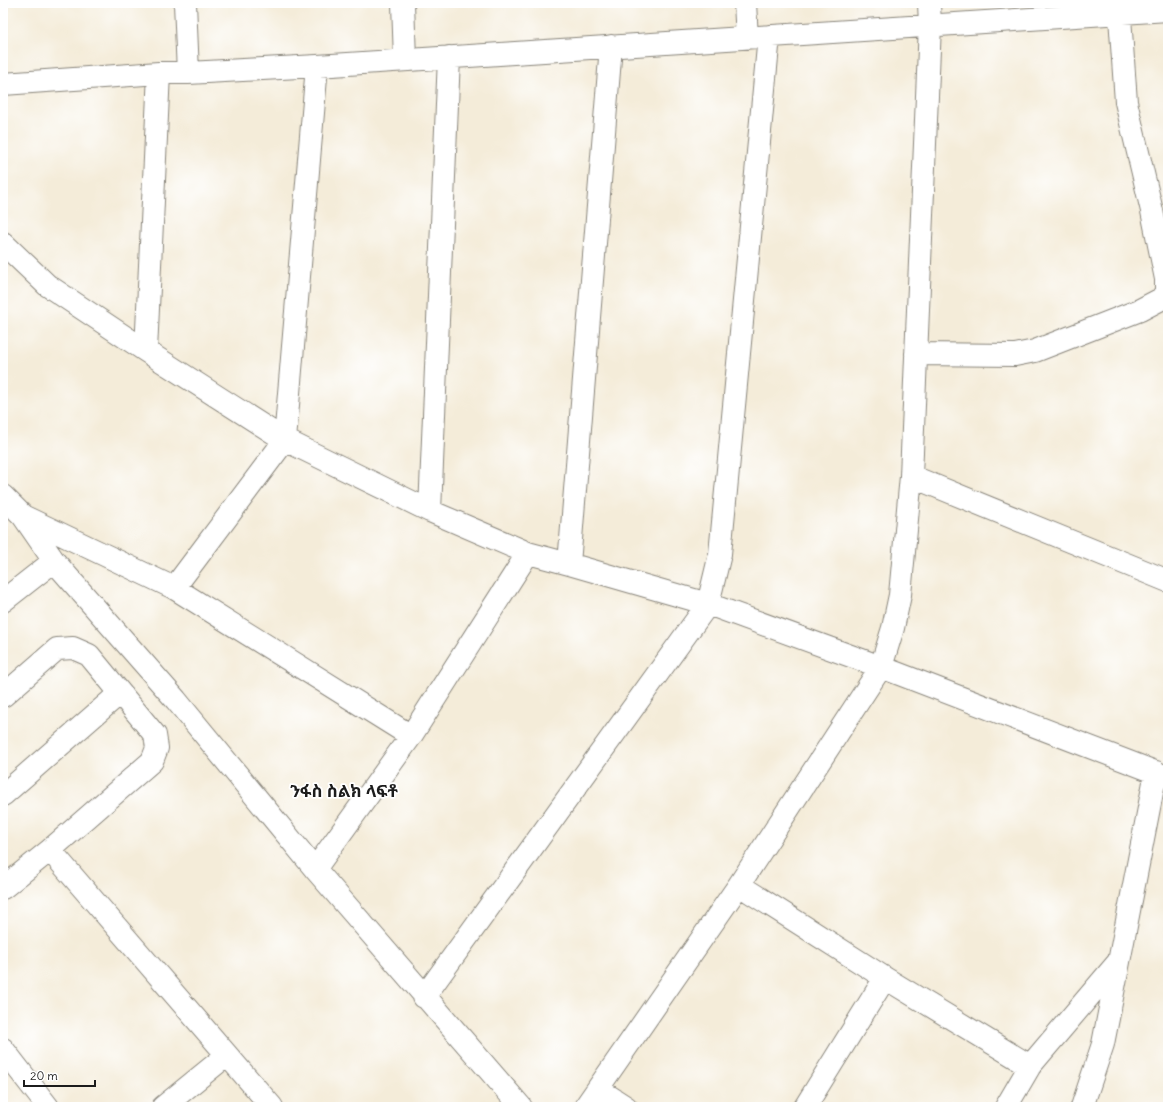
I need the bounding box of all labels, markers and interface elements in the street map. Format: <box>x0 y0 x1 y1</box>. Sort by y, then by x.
district label: ንፋስ ስልክ ላፍቶ <box>290 780 398 802</box>
scale bar <box>24 1062 95 1088</box>
text: 20 m <box>30 1068 58 1083</box>

